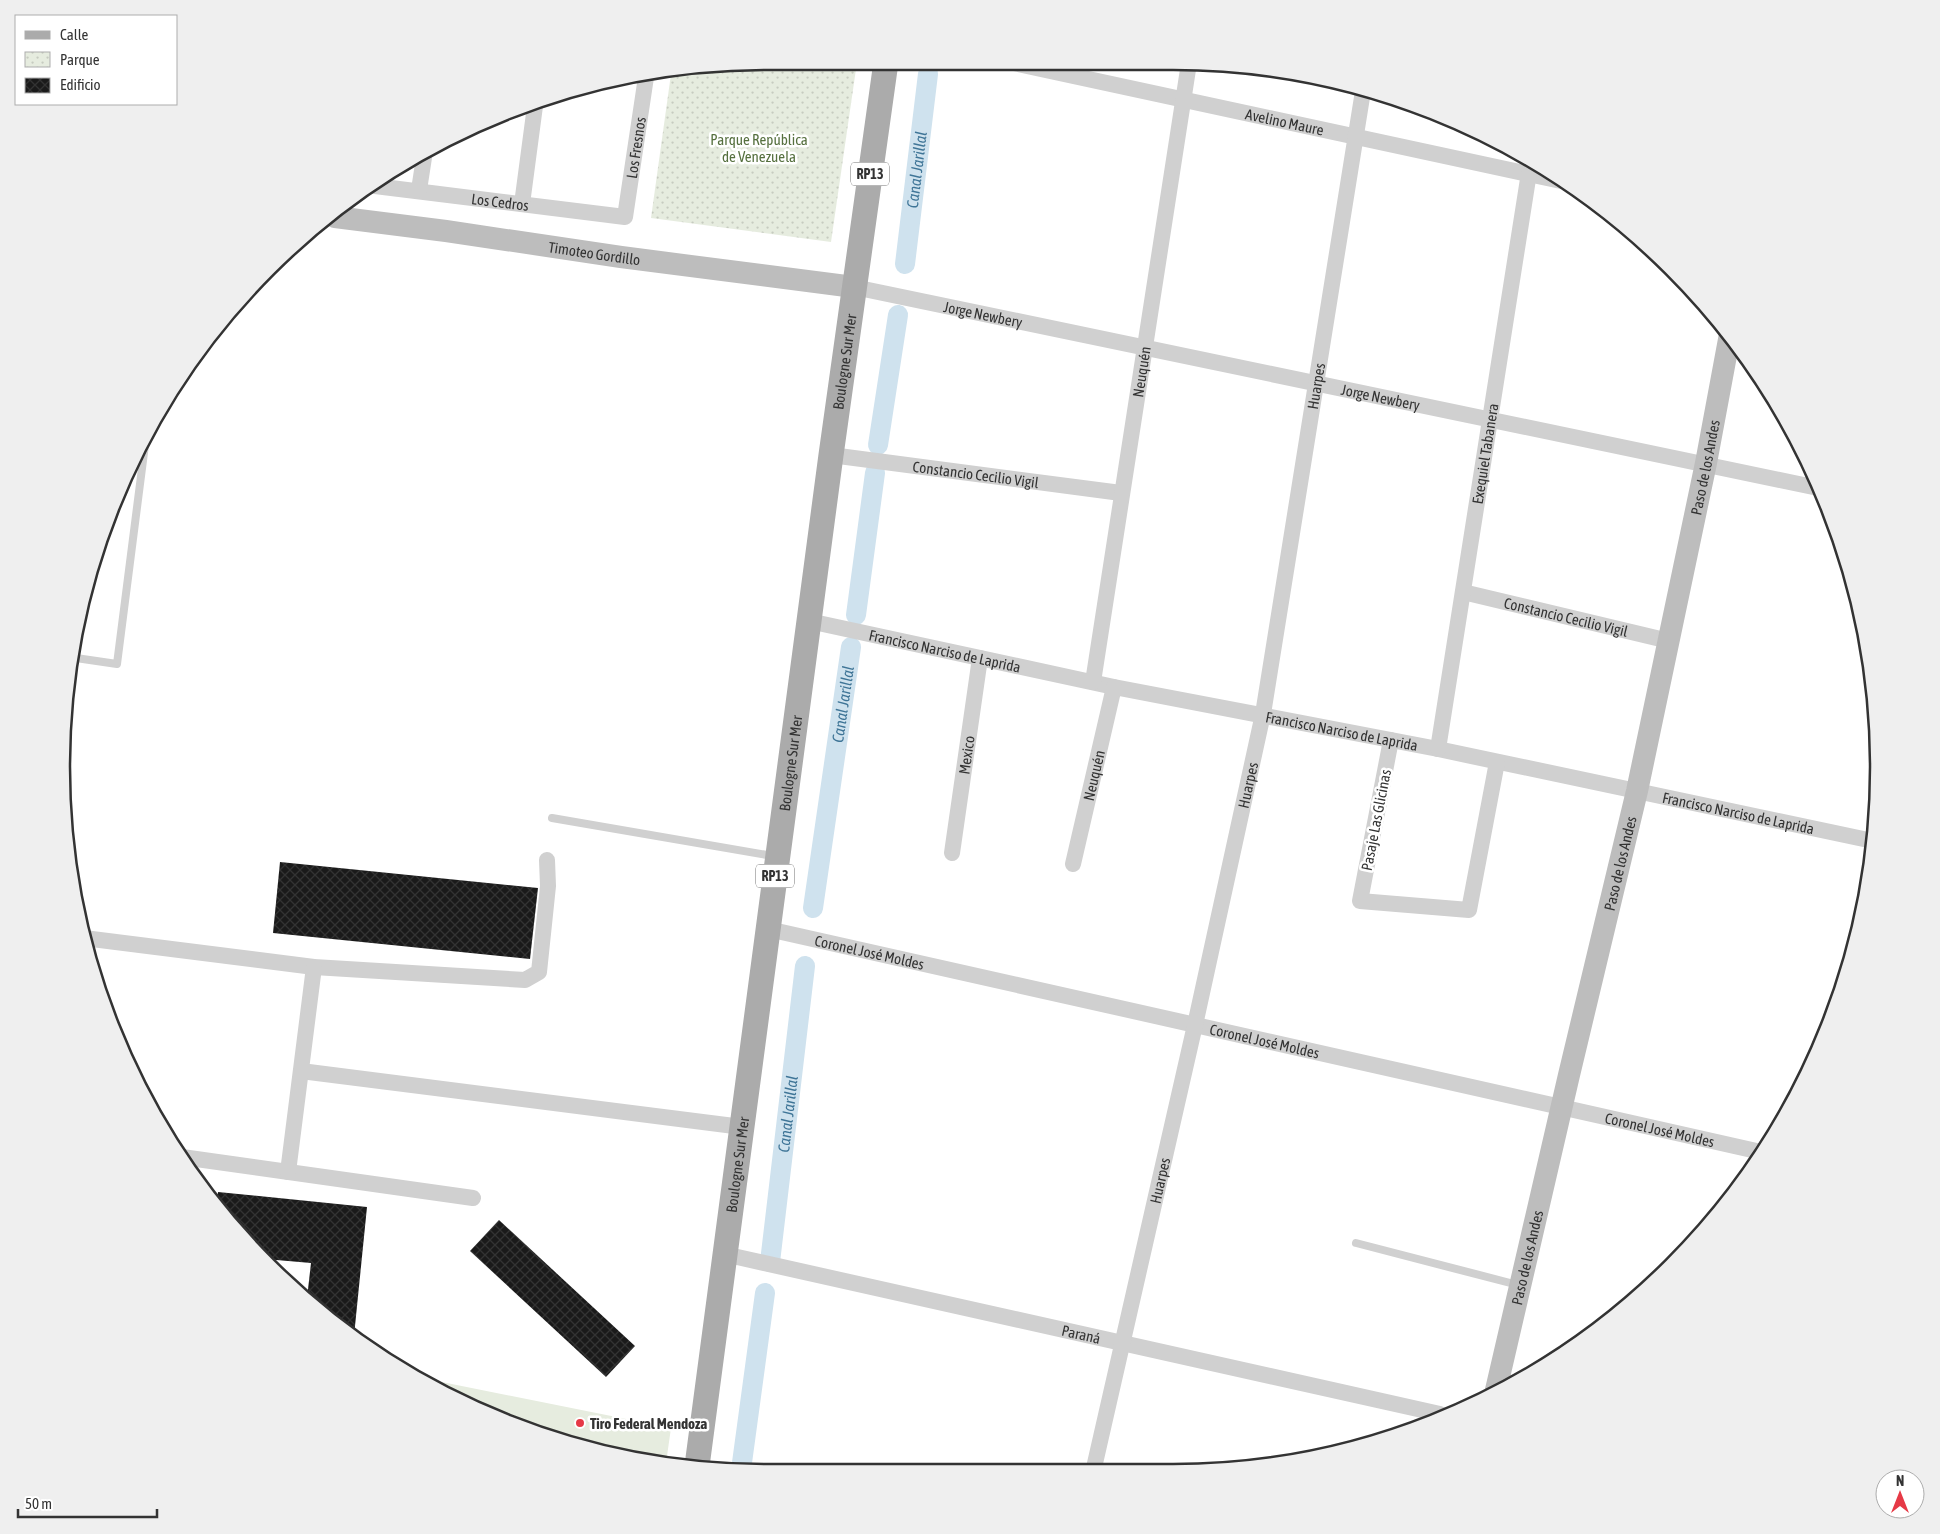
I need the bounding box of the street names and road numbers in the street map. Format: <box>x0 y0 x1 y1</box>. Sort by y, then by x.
street label: Avelino Maure <box>1244 105 1326 138</box>
street label: Los Fresnos <box>622 116 648 180</box>
road number: RP13 <box>851 162 889 185</box>
street label: Los Cedros <box>470 190 530 213</box>
street label: Timoteo Gordillo <box>547 238 641 268</box>
street label: Jorge Newbery <box>942 297 1024 330</box>
street label: Boulogne Sur Mer <box>829 312 859 411</box>
street label: Neuquén <box>1129 345 1153 398</box>
street label: Huarpes <box>1304 362 1328 410</box>
street label: Jorge Newbery <box>1340 380 1422 413</box>
street label: Exequiel Tabanera <box>1468 402 1501 505</box>
street label: Paso de los Andes <box>1687 418 1722 516</box>
street label: Constancio Cecilio Vigil <box>912 457 1040 491</box>
street label: Constancio Cecilio Vigil <box>1502 594 1630 639</box>
street label: Francisco Narciso de Laprida <box>867 626 1022 675</box>
street label: Francisco Narciso de Laprida <box>1264 708 1419 753</box>
street label: Boulogne Sur Mer <box>775 714 805 812</box>
street label: Mexico <box>955 735 977 775</box>
street label: Neuquén <box>1079 748 1108 802</box>
street label: Huarpes <box>1234 761 1261 810</box>
street label: Pasaje Las Glicinas <box>1358 768 1394 872</box>
street label: Francisco Narciso de Laprida <box>1661 788 1816 837</box>
street label: Paso de los Andes <box>1600 814 1639 912</box>
road number: RP13 <box>756 864 794 888</box>
street label: Coronel José Moldes <box>813 931 926 972</box>
street label: Coronel José Moldes <box>1208 1020 1321 1061</box>
street label: Coronel José Moldes <box>1603 1109 1716 1150</box>
street label: Boulogne Sur Mer <box>722 1115 752 1213</box>
street label: Huarpes <box>1146 1156 1173 1205</box>
street label: Paso de los Andes <box>1508 1209 1546 1306</box>
street label: Paraná <box>1060 1321 1102 1346</box>

